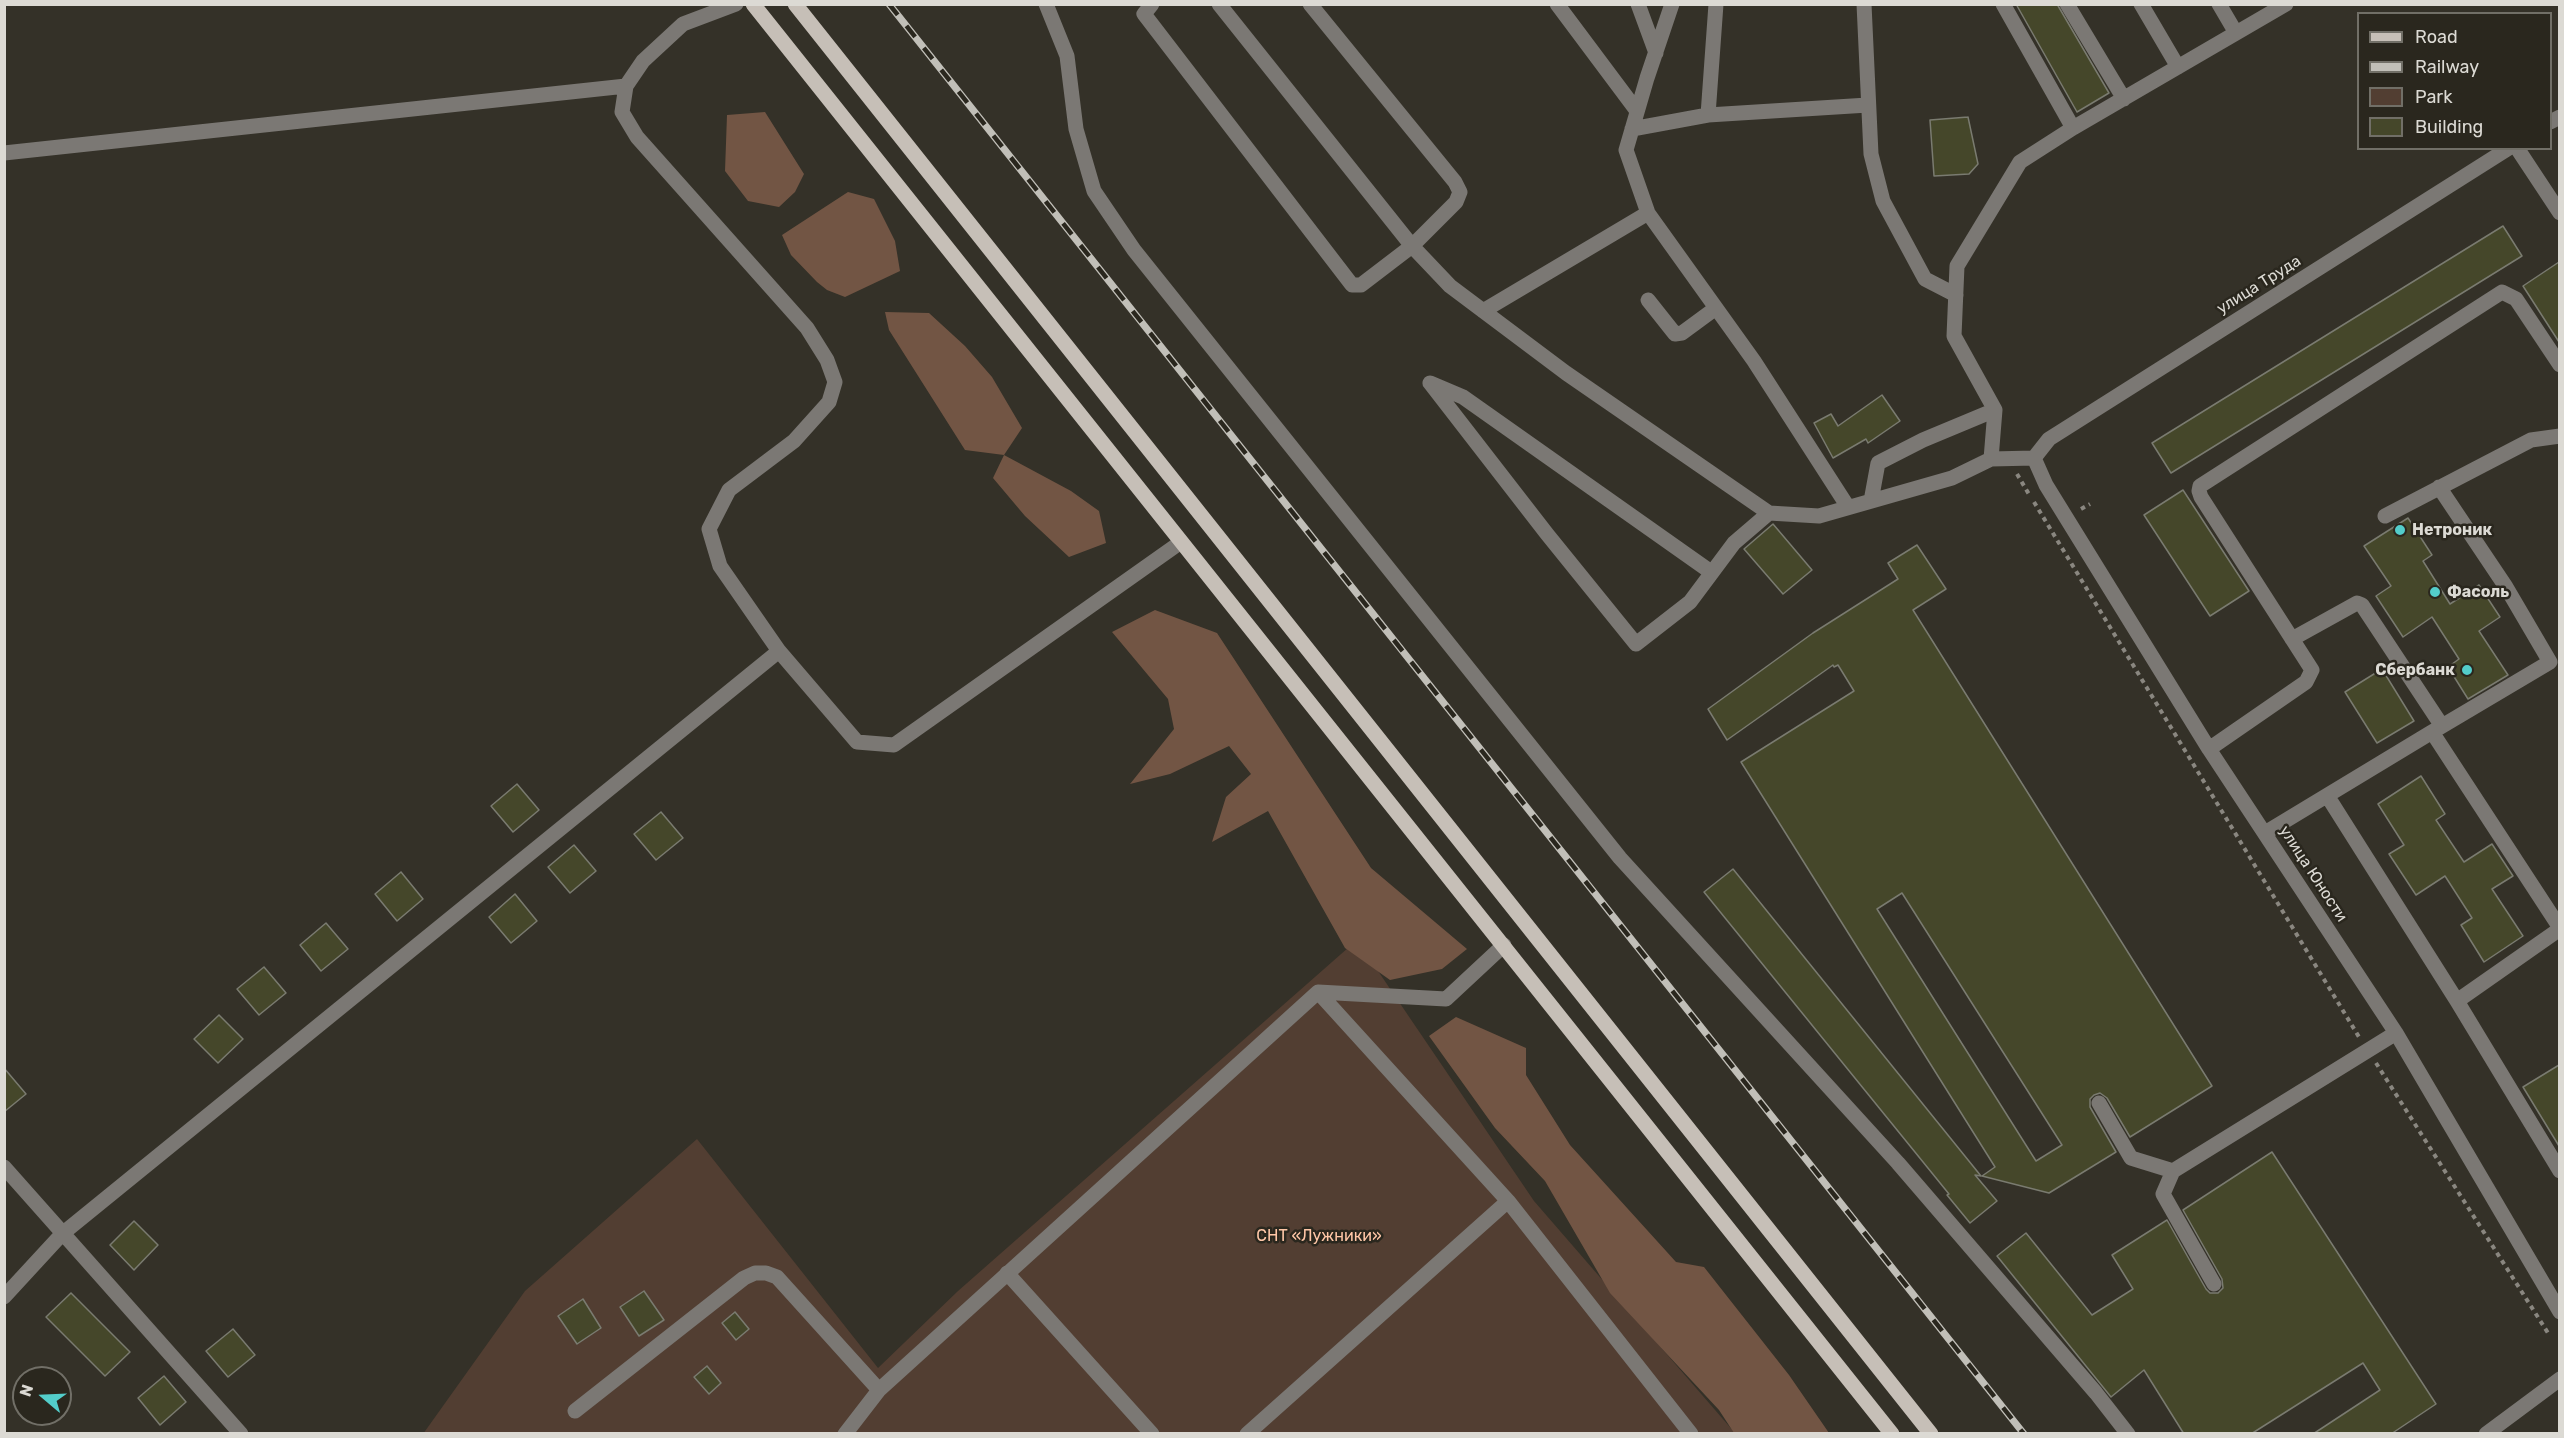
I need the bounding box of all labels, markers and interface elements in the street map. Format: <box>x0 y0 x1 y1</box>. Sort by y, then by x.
legend <box>2357 12 2552 150</box>
text: Road <box>2415 26 2458 48</box>
text: Railway <box>2415 56 2479 78</box>
text: Park <box>2415 86 2452 108</box>
text: Building <box>2415 116 2483 138</box>
street label: улица Труда <box>2213 252 2305 318</box>
place label: Нетроник <box>2412 520 2492 540</box>
marker: Нетроник <box>2393 523 2407 537</box>
place label: Фасоль <box>2447 582 2509 602</box>
marker: Фасоль <box>2428 585 2442 599</box>
place label: Сбербанк <box>2375 660 2455 680</box>
marker: Сбербанк <box>2460 663 2474 677</box>
street label: улица Юности <box>2275 822 2351 926</box>
park label: СНТ «Лужники» <box>1256 1226 1382 1246</box>
north arrow <box>12 1366 72 1426</box>
text: N <box>16 1382 37 1399</box>

